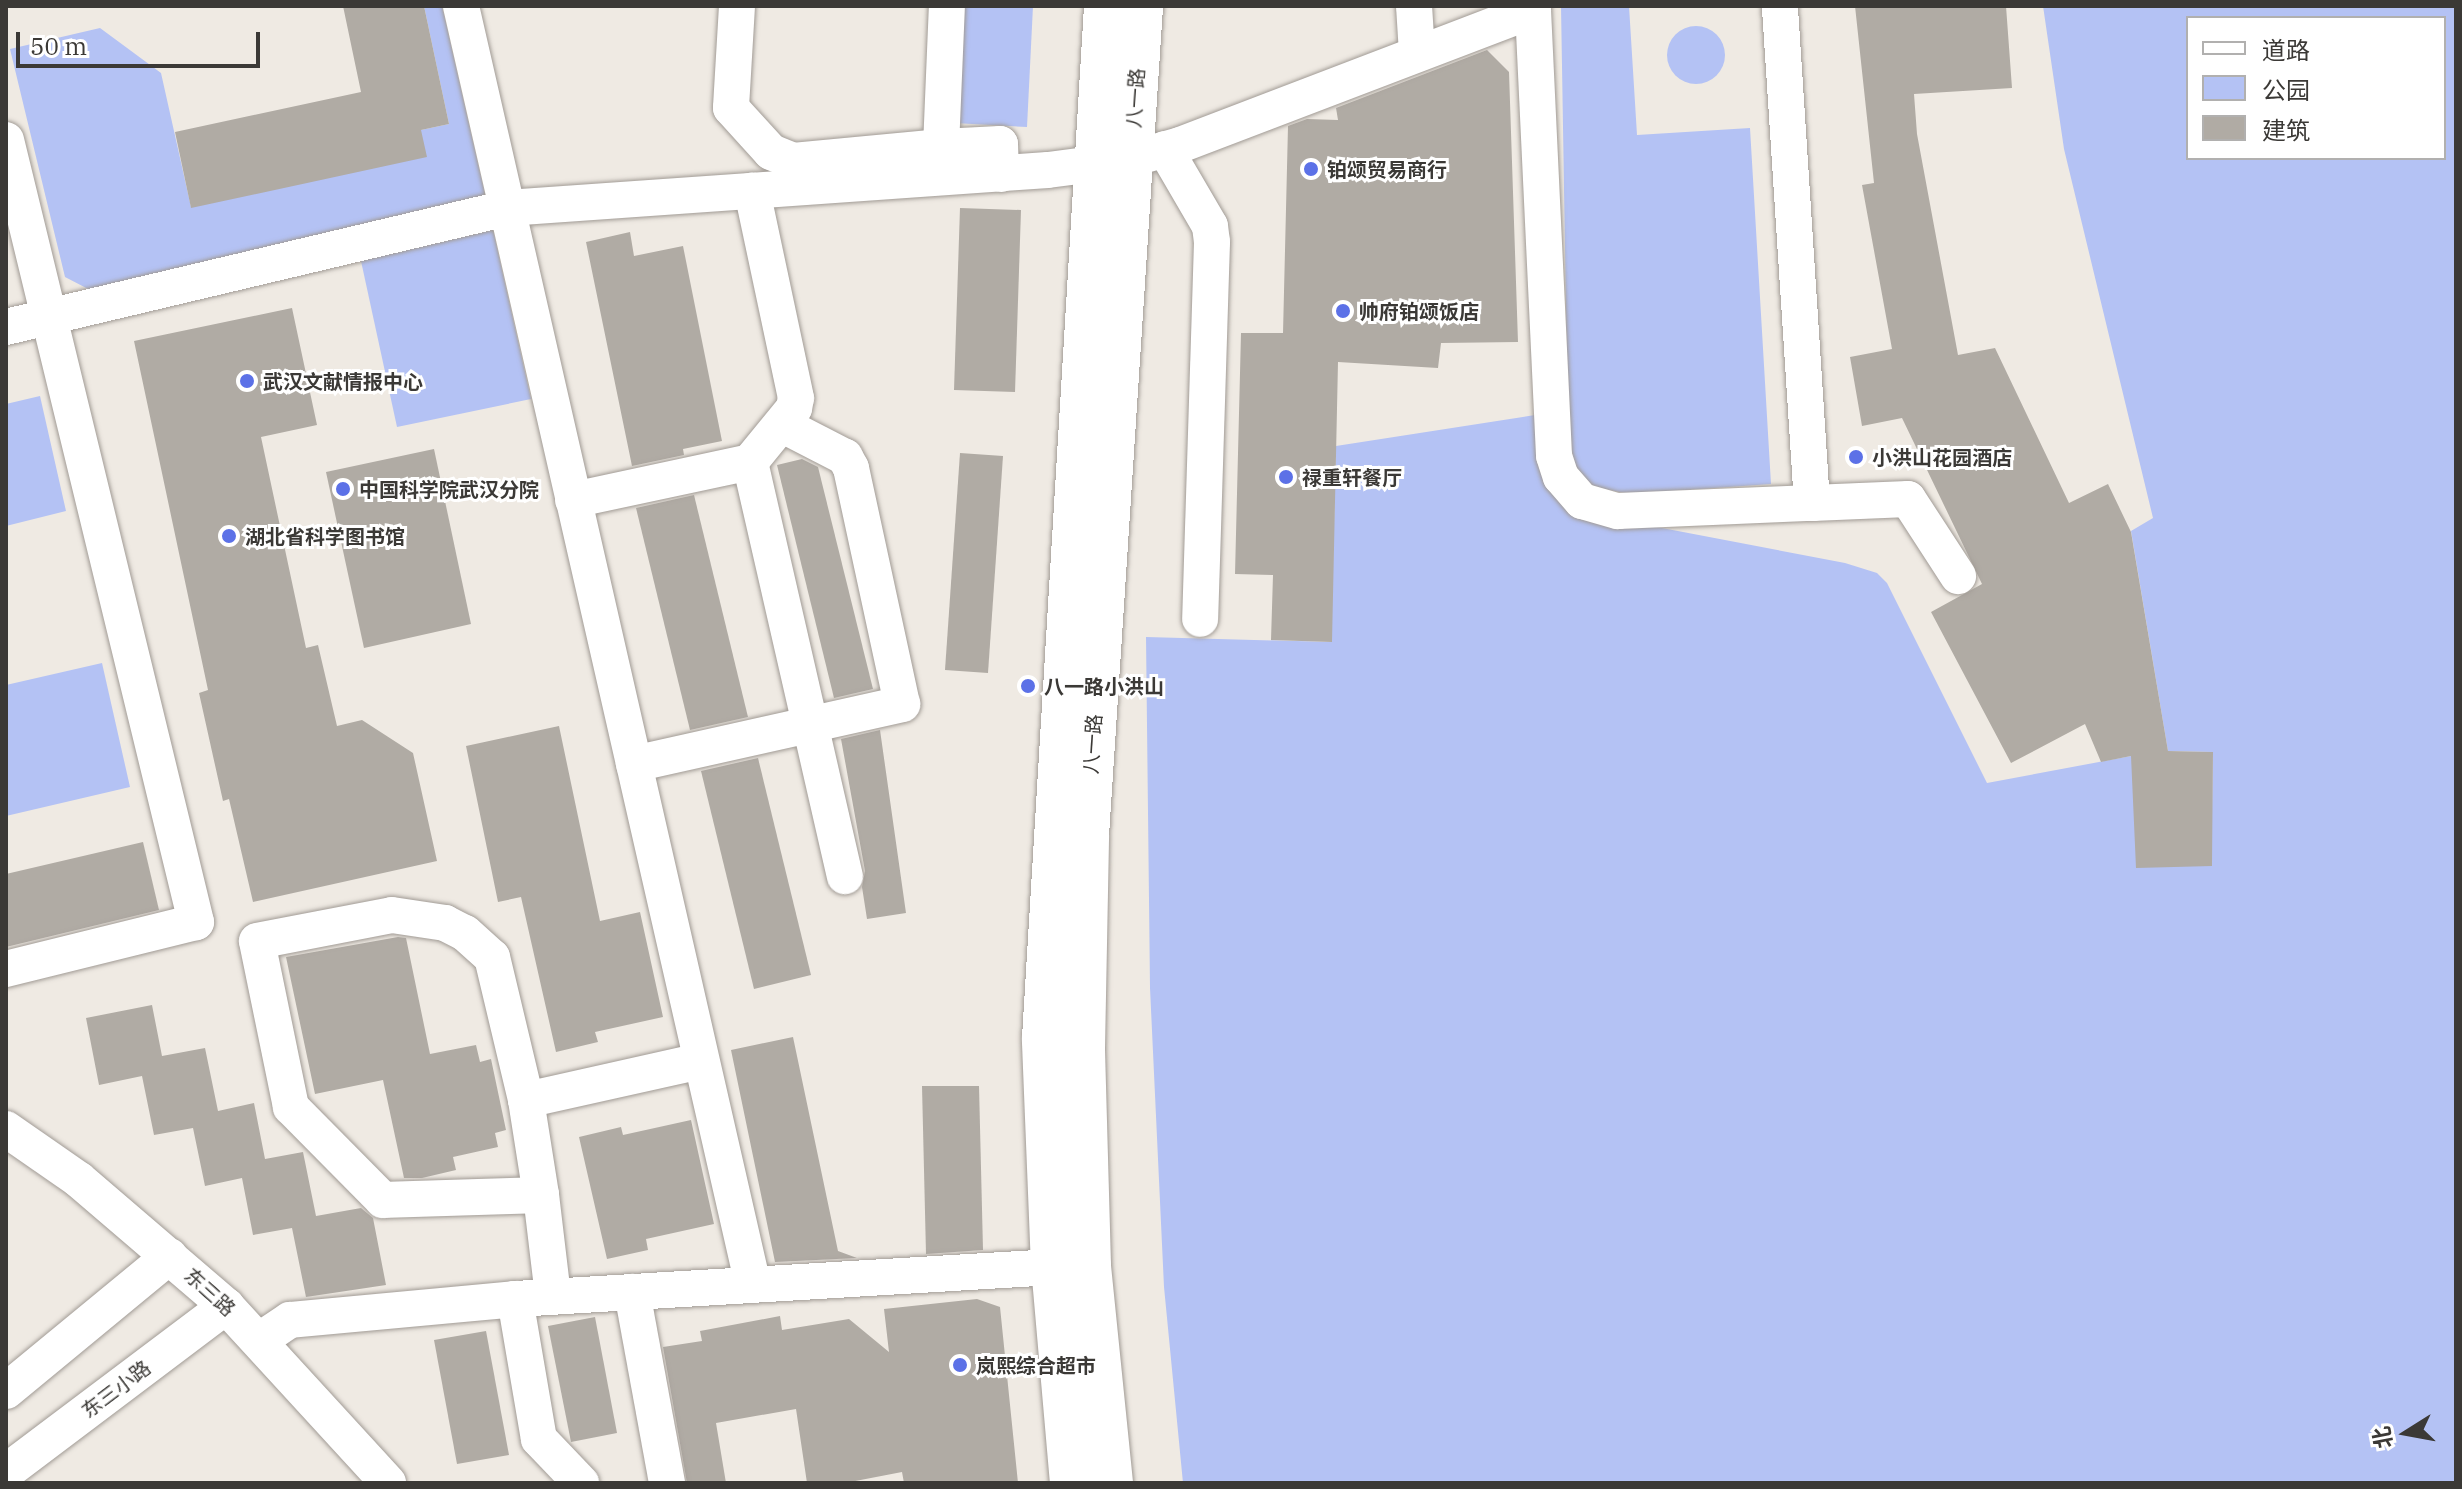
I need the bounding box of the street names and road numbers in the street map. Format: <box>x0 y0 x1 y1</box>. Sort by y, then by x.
street label: 八一路 <box>1121 67 1149 129</box>
street label: 八一路 <box>1078 713 1106 775</box>
street label: 东三路 <box>180 1263 240 1321</box>
street label: 东三小路 <box>77 1355 155 1423</box>

